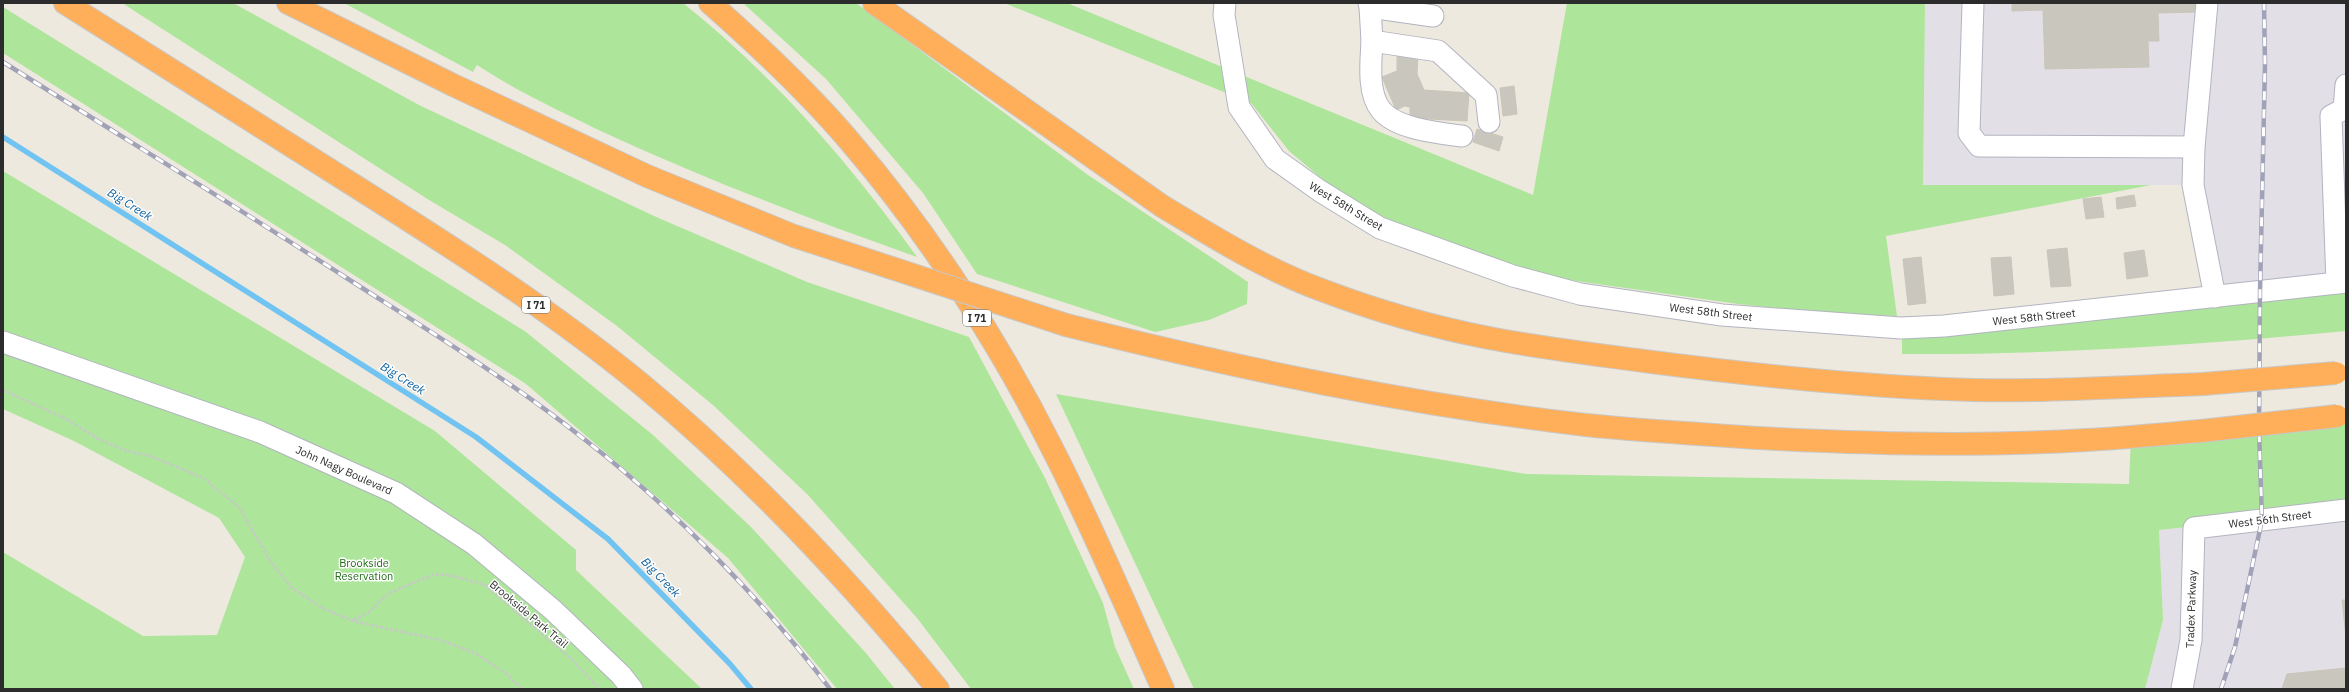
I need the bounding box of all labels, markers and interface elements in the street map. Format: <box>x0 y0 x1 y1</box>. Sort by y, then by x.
street label: West 58th Street <box>1307 178 1386 234</box>
water label: Big Creek <box>105 184 156 224</box>
road number: I 71 <box>522 297 550 313</box>
street label: West 58th Street <box>1669 300 1753 324</box>
street label: West 58th Street <box>1992 306 2076 328</box>
road number: I 71 <box>963 310 991 326</box>
water label: Big Creek <box>378 358 429 398</box>
street label: John Nagy Boulevard <box>293 442 395 498</box>
street label: West 56th Street <box>2228 507 2312 531</box>
water label: Big Creek <box>638 554 684 601</box>
park label: Brookside Reservation <box>335 556 393 583</box>
street label: Tradex Parkway <box>2183 569 2199 648</box>
street label: Brookside Park Trail <box>487 577 571 651</box>

